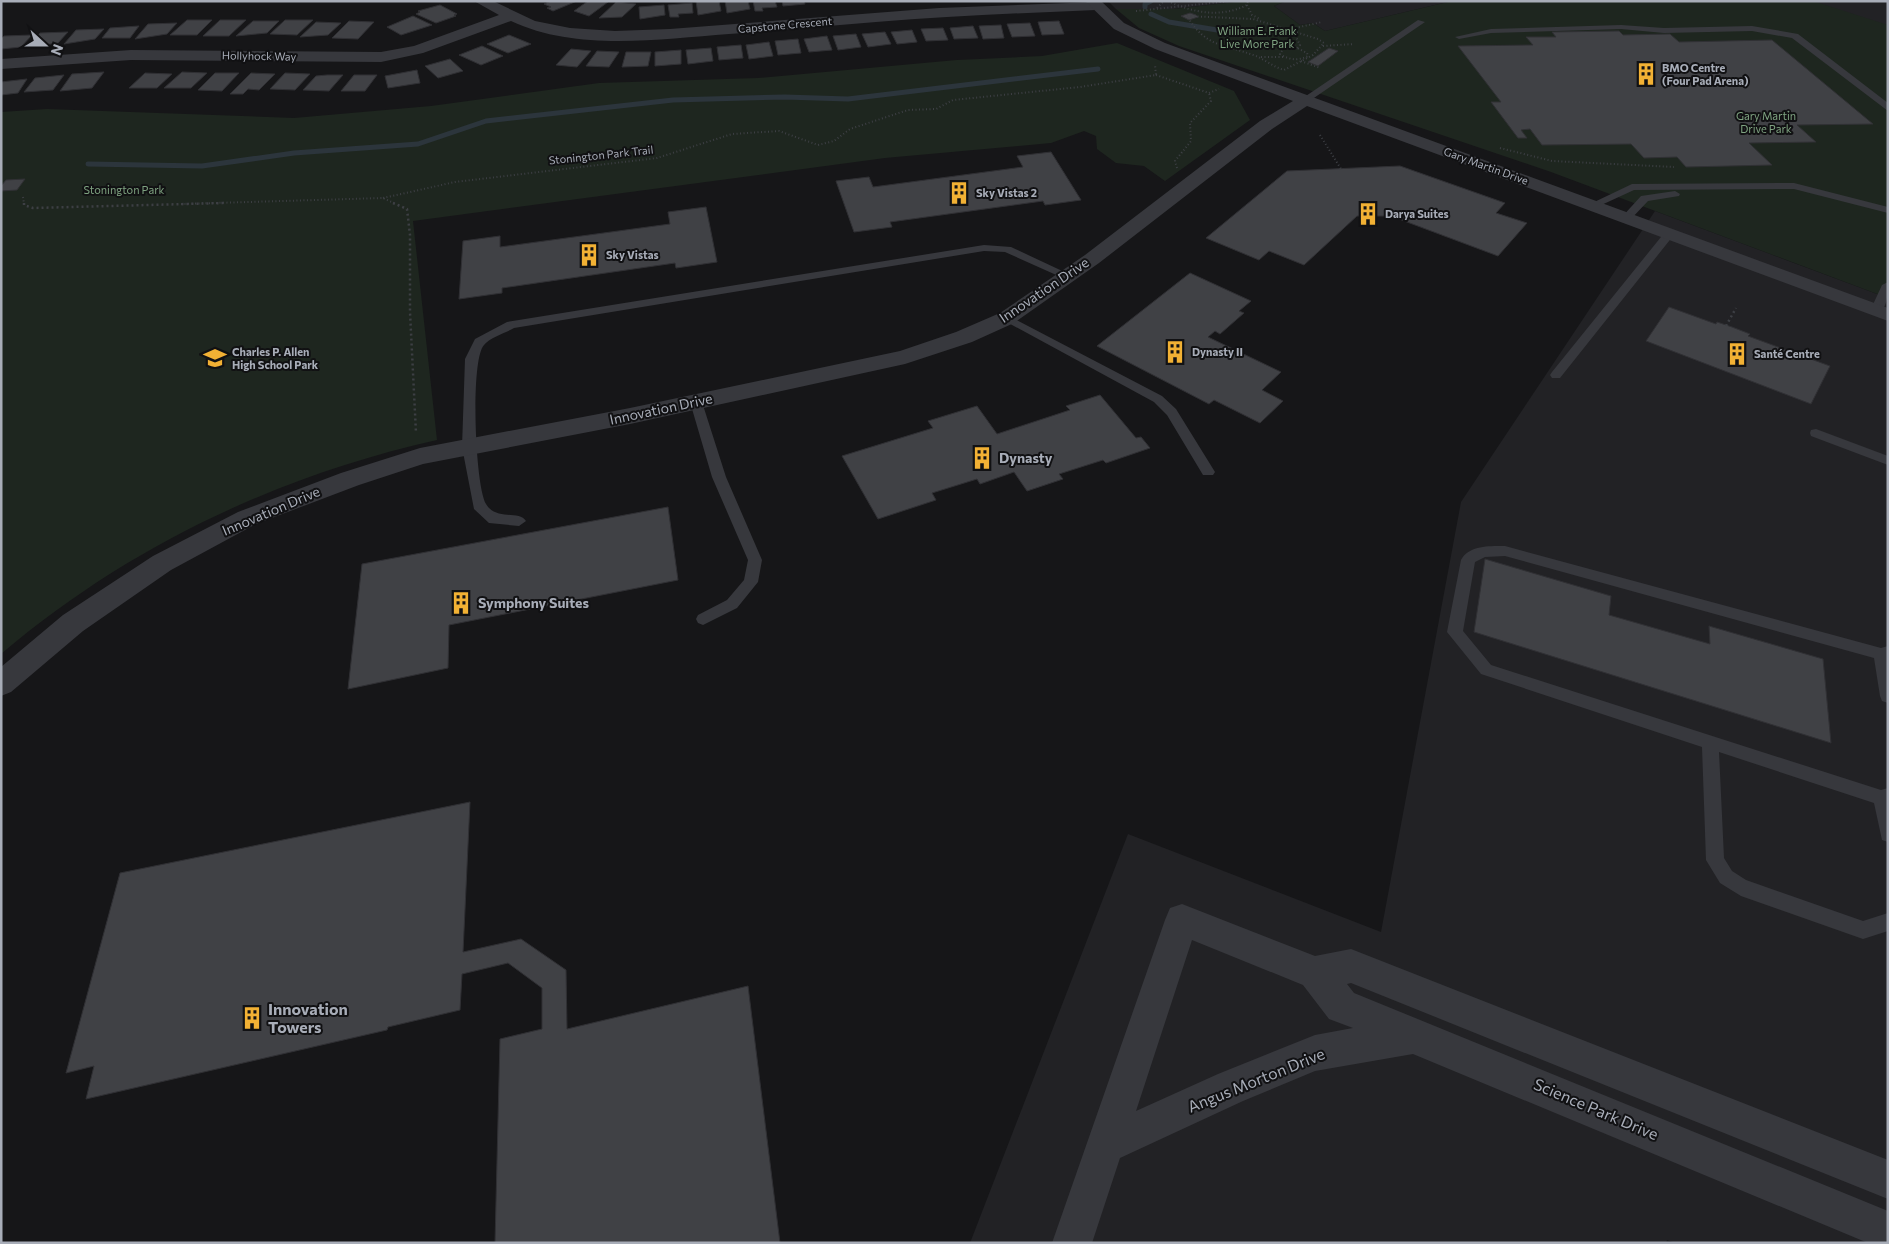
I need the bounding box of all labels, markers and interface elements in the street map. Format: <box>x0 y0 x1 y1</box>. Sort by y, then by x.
street label: Capstone Crescent <box>737 14 833 35</box>
north arrow <box>20 20 70 70</box>
park label: William E. Frank Live More Park <box>1217 24 1297 50</box>
text: N <box>48 42 67 58</box>
street label: Hollyhock Way <box>222 48 297 63</box>
building icon: BMO Centre (Four Pad Arena) <box>1633 61 1659 87</box>
place label: BMO Centre (Four Pad Arena) <box>1662 61 1749 87</box>
park label: Gary Martin Drive Park <box>1736 109 1796 135</box>
street label: Stonington Park Trail <box>548 143 654 166</box>
street label: Gary Martin Drive <box>1442 144 1530 187</box>
building icon: Sky Vistas 2 <box>946 180 972 206</box>
park label: Stonington Park <box>83 183 165 196</box>
place label: Sky Vistas 2 <box>976 186 1037 199</box>
building icon: Darya Suites <box>1355 201 1381 227</box>
place label: Darya Suites <box>1385 207 1449 220</box>
building icon: Sky Vistas <box>576 242 602 268</box>
place label: Sky Vistas <box>606 248 659 261</box>
street label: Innovation Drive <box>996 253 1092 326</box>
building icon: Dynasty II <box>1162 339 1188 365</box>
building icon: Santé Centre <box>1724 341 1750 367</box>
school or university icon: Charles P. Allen High School Park <box>202 345 228 371</box>
place label: Charles P. Allen High School Park <box>232 345 319 371</box>
place label: Dynasty II <box>1192 345 1243 358</box>
place label: Santé Centre <box>1754 347 1820 360</box>
street label: Innovation Drive <box>608 389 714 428</box>
building icon: Dynasty <box>969 445 995 471</box>
place label: Dynasty <box>999 449 1053 466</box>
street label: Innovation Drive <box>219 482 322 539</box>
building icon: Symphony Suites <box>448 590 474 616</box>
place label: Symphony Suites <box>478 594 589 611</box>
place label: Innovation Towers <box>268 999 348 1036</box>
building icon: Innovation Towers <box>239 1005 265 1031</box>
street label: Angus Morton Drive <box>1184 1043 1327 1116</box>
street label: Science Park Drive <box>1531 1074 1661 1143</box>

